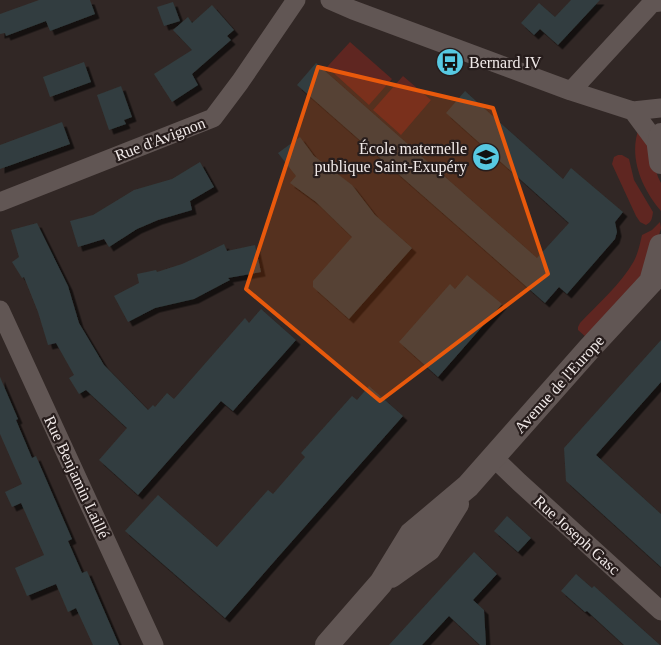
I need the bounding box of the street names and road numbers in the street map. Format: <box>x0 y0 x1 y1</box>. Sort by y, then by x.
street label: Rue d'Avignon <box>112 114 208 165</box>
street label: Avenue de l'Europe <box>511 332 608 437</box>
street label: Rue Benjamin Laillé <box>40 413 113 541</box>
street label: Rue Joseph Gasc <box>530 492 623 579</box>

